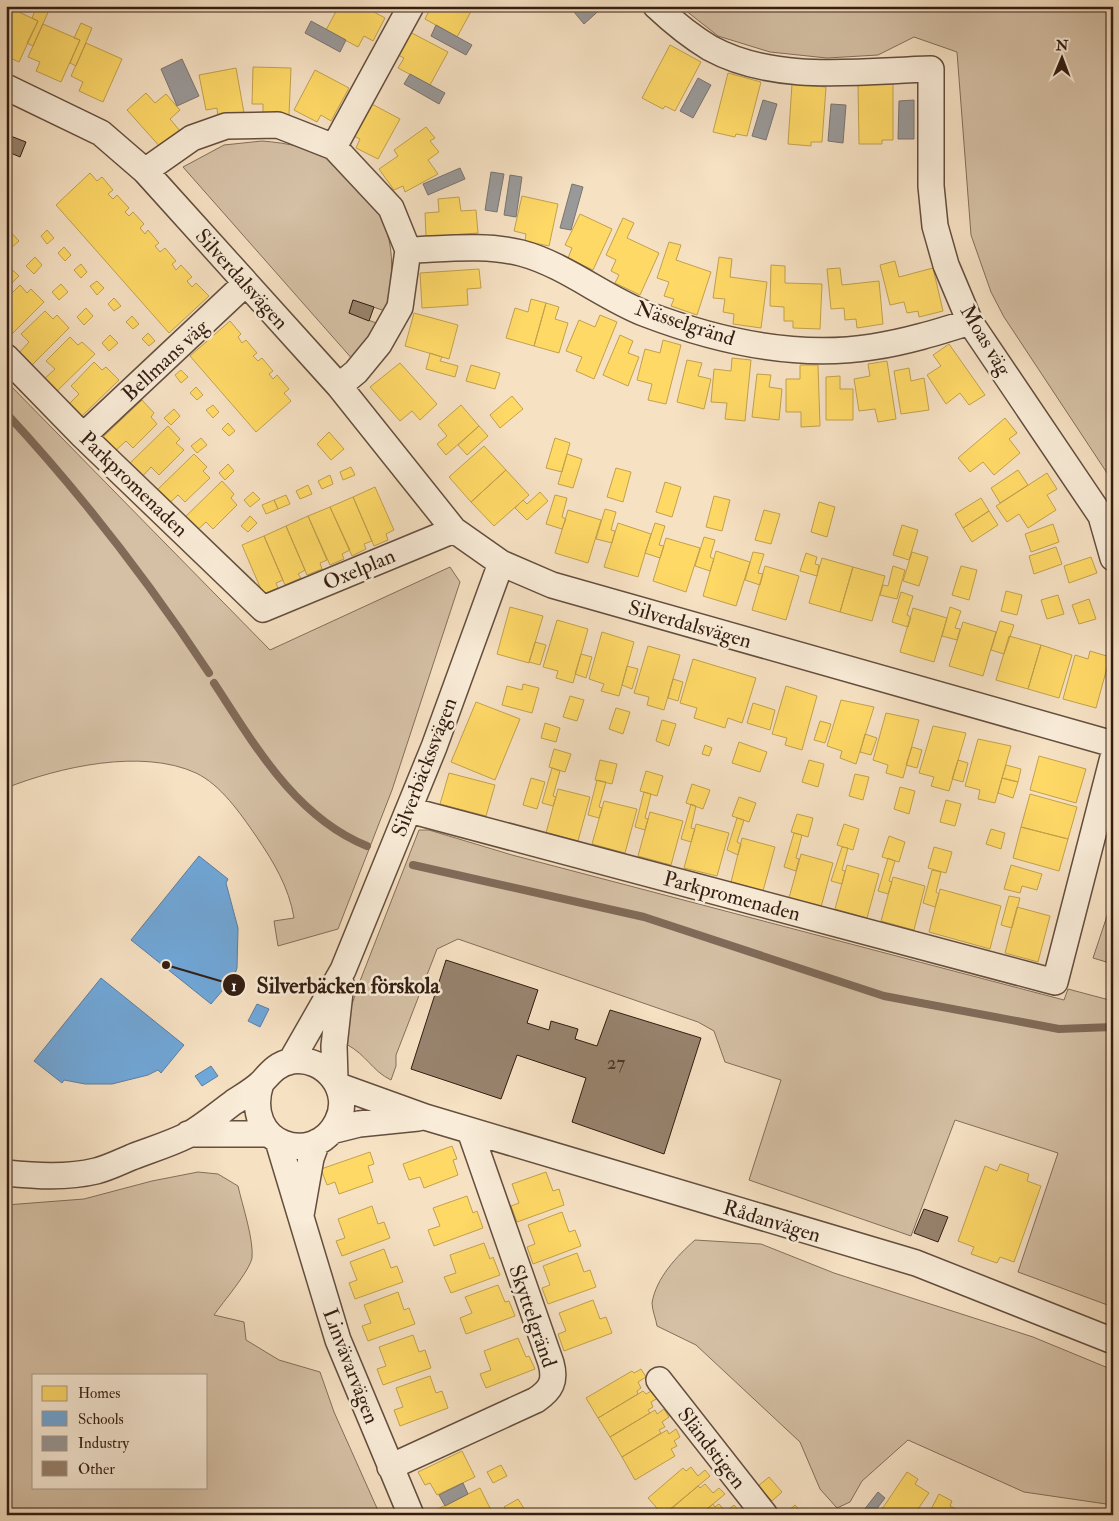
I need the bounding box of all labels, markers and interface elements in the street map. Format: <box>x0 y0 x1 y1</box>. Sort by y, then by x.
north arrow <box>1036 32 1086 82</box>
text: N <box>1055 37 1069 54</box>
street label: Silverdalsvägen <box>189 223 294 336</box>
street label: Nässelgränd <box>632 295 739 352</box>
street label: Moas väg <box>954 300 1018 381</box>
street label: Bellmans väg <box>116 313 215 407</box>
street label: Parkpromenaden <box>74 426 194 543</box>
street label: Oxelplan <box>319 542 399 597</box>
street label: Silverdalsvägen <box>625 594 755 655</box>
street label: Silverbäckssvägen <box>385 693 463 841</box>
street label: Parkpromenaden <box>660 865 804 928</box>
callout: Silverbäcken förskola <box>221 967 449 1004</box>
text: Silverbäcken förskola <box>257 972 440 1000</box>
text: 1 <box>231 977 237 996</box>
house number: 27 <box>607 1051 625 1075</box>
street label: Rådanvägen <box>720 1194 824 1249</box>
street label: Skyttelgränd <box>502 1261 563 1372</box>
street label: Linvävarvägen <box>316 1304 385 1428</box>
legend <box>32 1374 208 1488</box>
text: Homes <box>78 1384 120 1403</box>
street label: Sländstigen <box>671 1402 752 1495</box>
text: Schools <box>78 1410 124 1429</box>
text: Industry <box>78 1434 129 1453</box>
text: Other <box>78 1460 115 1479</box>

